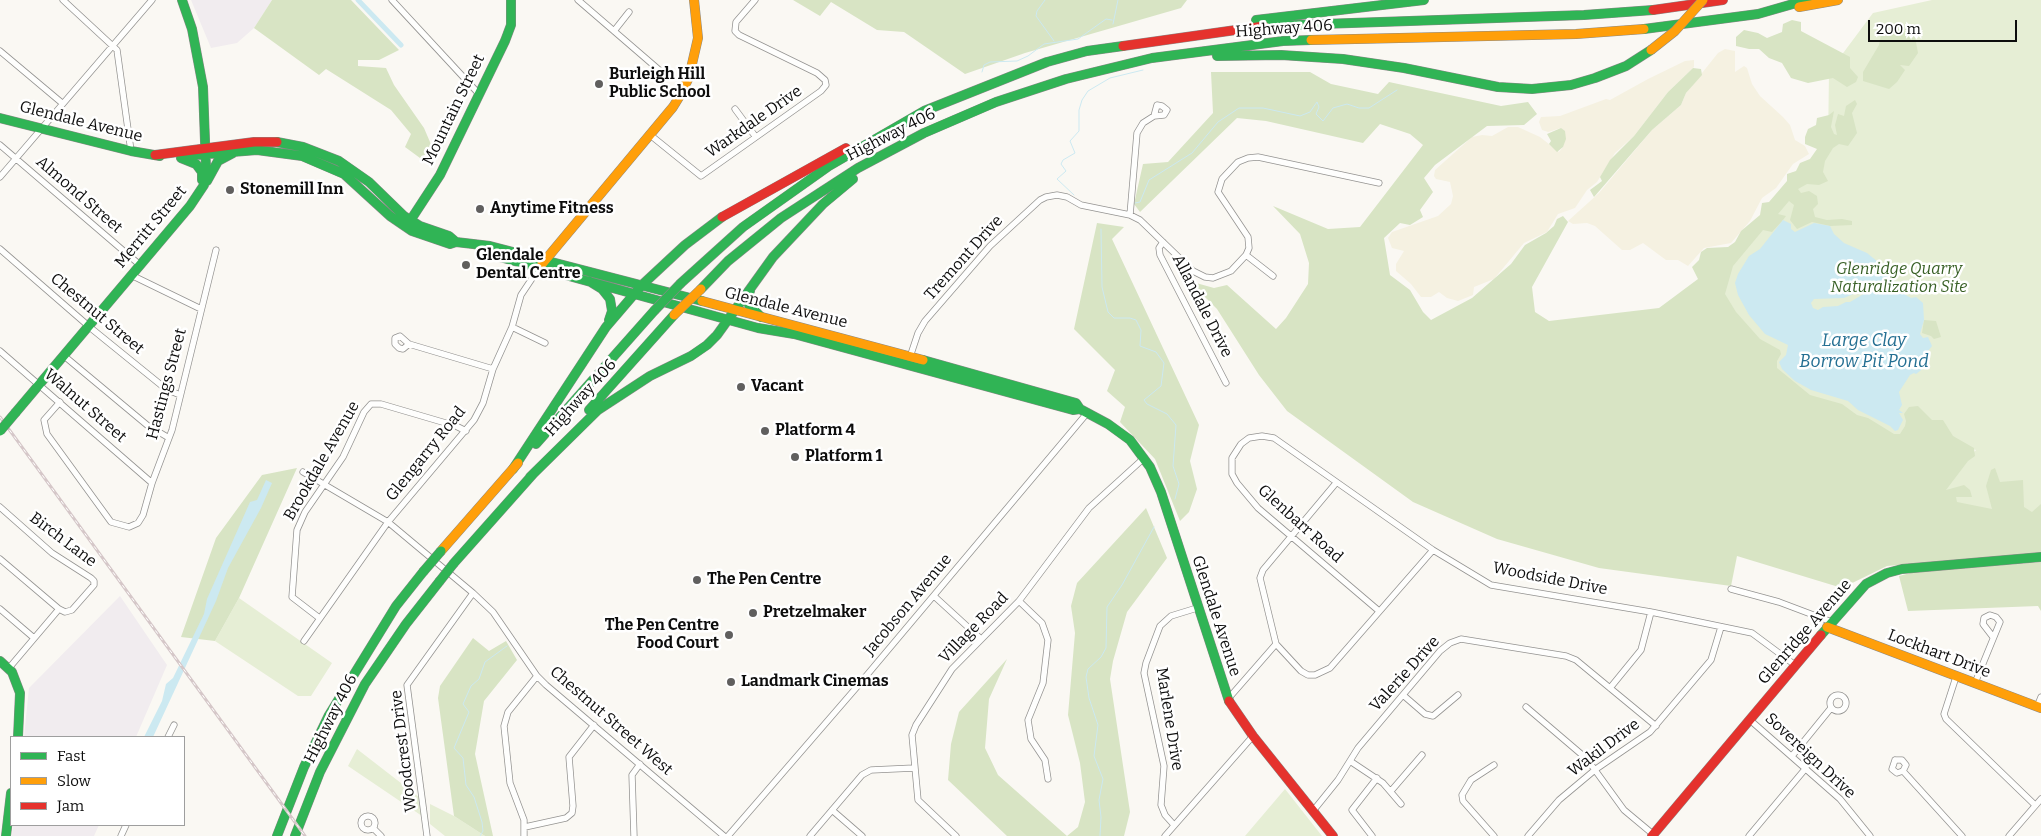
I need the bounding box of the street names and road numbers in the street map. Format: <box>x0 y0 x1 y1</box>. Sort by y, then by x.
street label: Highway 406 <box>1235 16 1333 42</box>
street label: Mountain Street <box>419 51 489 169</box>
street label: Warkdale Drive <box>702 82 806 162</box>
street label: Glendale Avenue <box>18 97 144 147</box>
street label: Highway 406 <box>843 104 939 166</box>
street label: Almond Street <box>32 152 126 238</box>
street label: Merritt Street <box>111 182 191 272</box>
street label: Tremont Drive <box>921 212 1007 304</box>
street label: Allandale Drive <box>1168 251 1236 361</box>
street label: Chestnut Street <box>46 269 148 359</box>
street label: Glendale Avenue <box>723 283 849 333</box>
street label: Hastings Street <box>143 326 191 442</box>
street label: Highway 406 <box>541 355 621 441</box>
street label: Walnut Street <box>40 365 130 447</box>
street label: Brookdale Avenue <box>280 398 364 524</box>
street label: Glengarry Road <box>382 403 470 505</box>
street label: Glenbarr Road <box>1254 481 1346 567</box>
street label: Birch Lane <box>26 509 100 571</box>
street label: Jacobson Avenue <box>860 550 956 660</box>
street label: Glendale Avenue <box>1187 553 1245 679</box>
street label: Woodside Drive <box>1491 558 1609 600</box>
street label: Glenridge Avenue <box>1754 575 1856 689</box>
street label: Village Road <box>935 589 1013 667</box>
street label: Lockhart Drive <box>1885 626 1993 682</box>
street label: Valerie Drive <box>1366 632 1444 716</box>
street label: Chestnut Street West <box>546 662 676 780</box>
street label: Marlene Drive <box>1151 666 1187 772</box>
street label: Highway 406 <box>300 671 362 767</box>
street label: Woodcrest Drive <box>387 689 421 813</box>
street label: Sovereign Drive <box>1761 709 1859 803</box>
street label: Wakil Drive <box>1564 715 1644 781</box>

